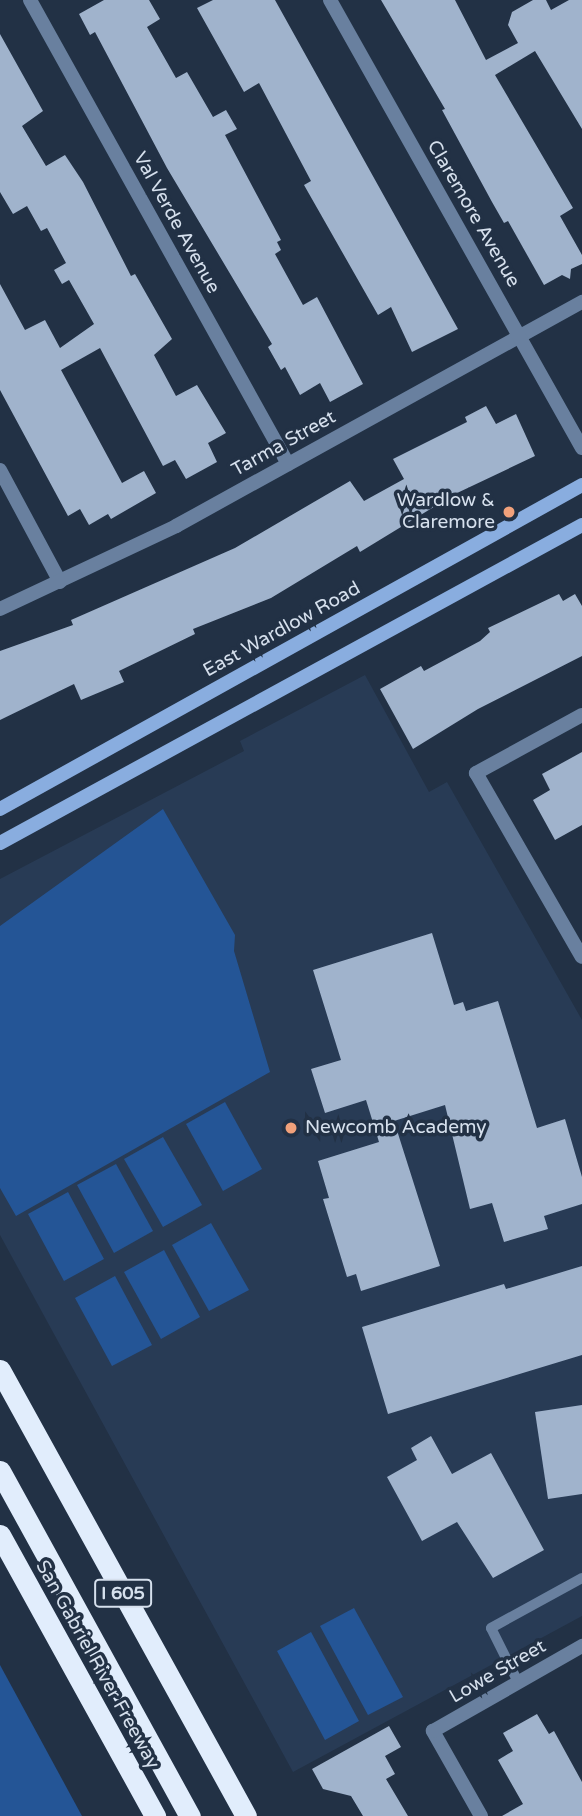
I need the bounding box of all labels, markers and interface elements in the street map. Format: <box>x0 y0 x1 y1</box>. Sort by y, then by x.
street label: Claremore Avenue <box>422 136 524 292</box>
street label: Val Verde Avenue <box>128 148 224 298</box>
street label: Tarma Street <box>228 406 340 482</box>
place label: Wardlow & Claremore <box>397 490 495 534</box>
marker: Wardlow & Claremore <box>501 504 517 520</box>
street label: East Wardlow Road <box>200 577 364 683</box>
place label: Newcomb Academy <box>305 1117 487 1139</box>
marker: Newcomb Academy <box>283 1120 299 1136</box>
street label: San Gabriel River Freeway <box>30 1557 164 1773</box>
road number: I 605 <box>93 1578 153 1608</box>
street label: Lowe Street <box>446 1635 550 1709</box>

